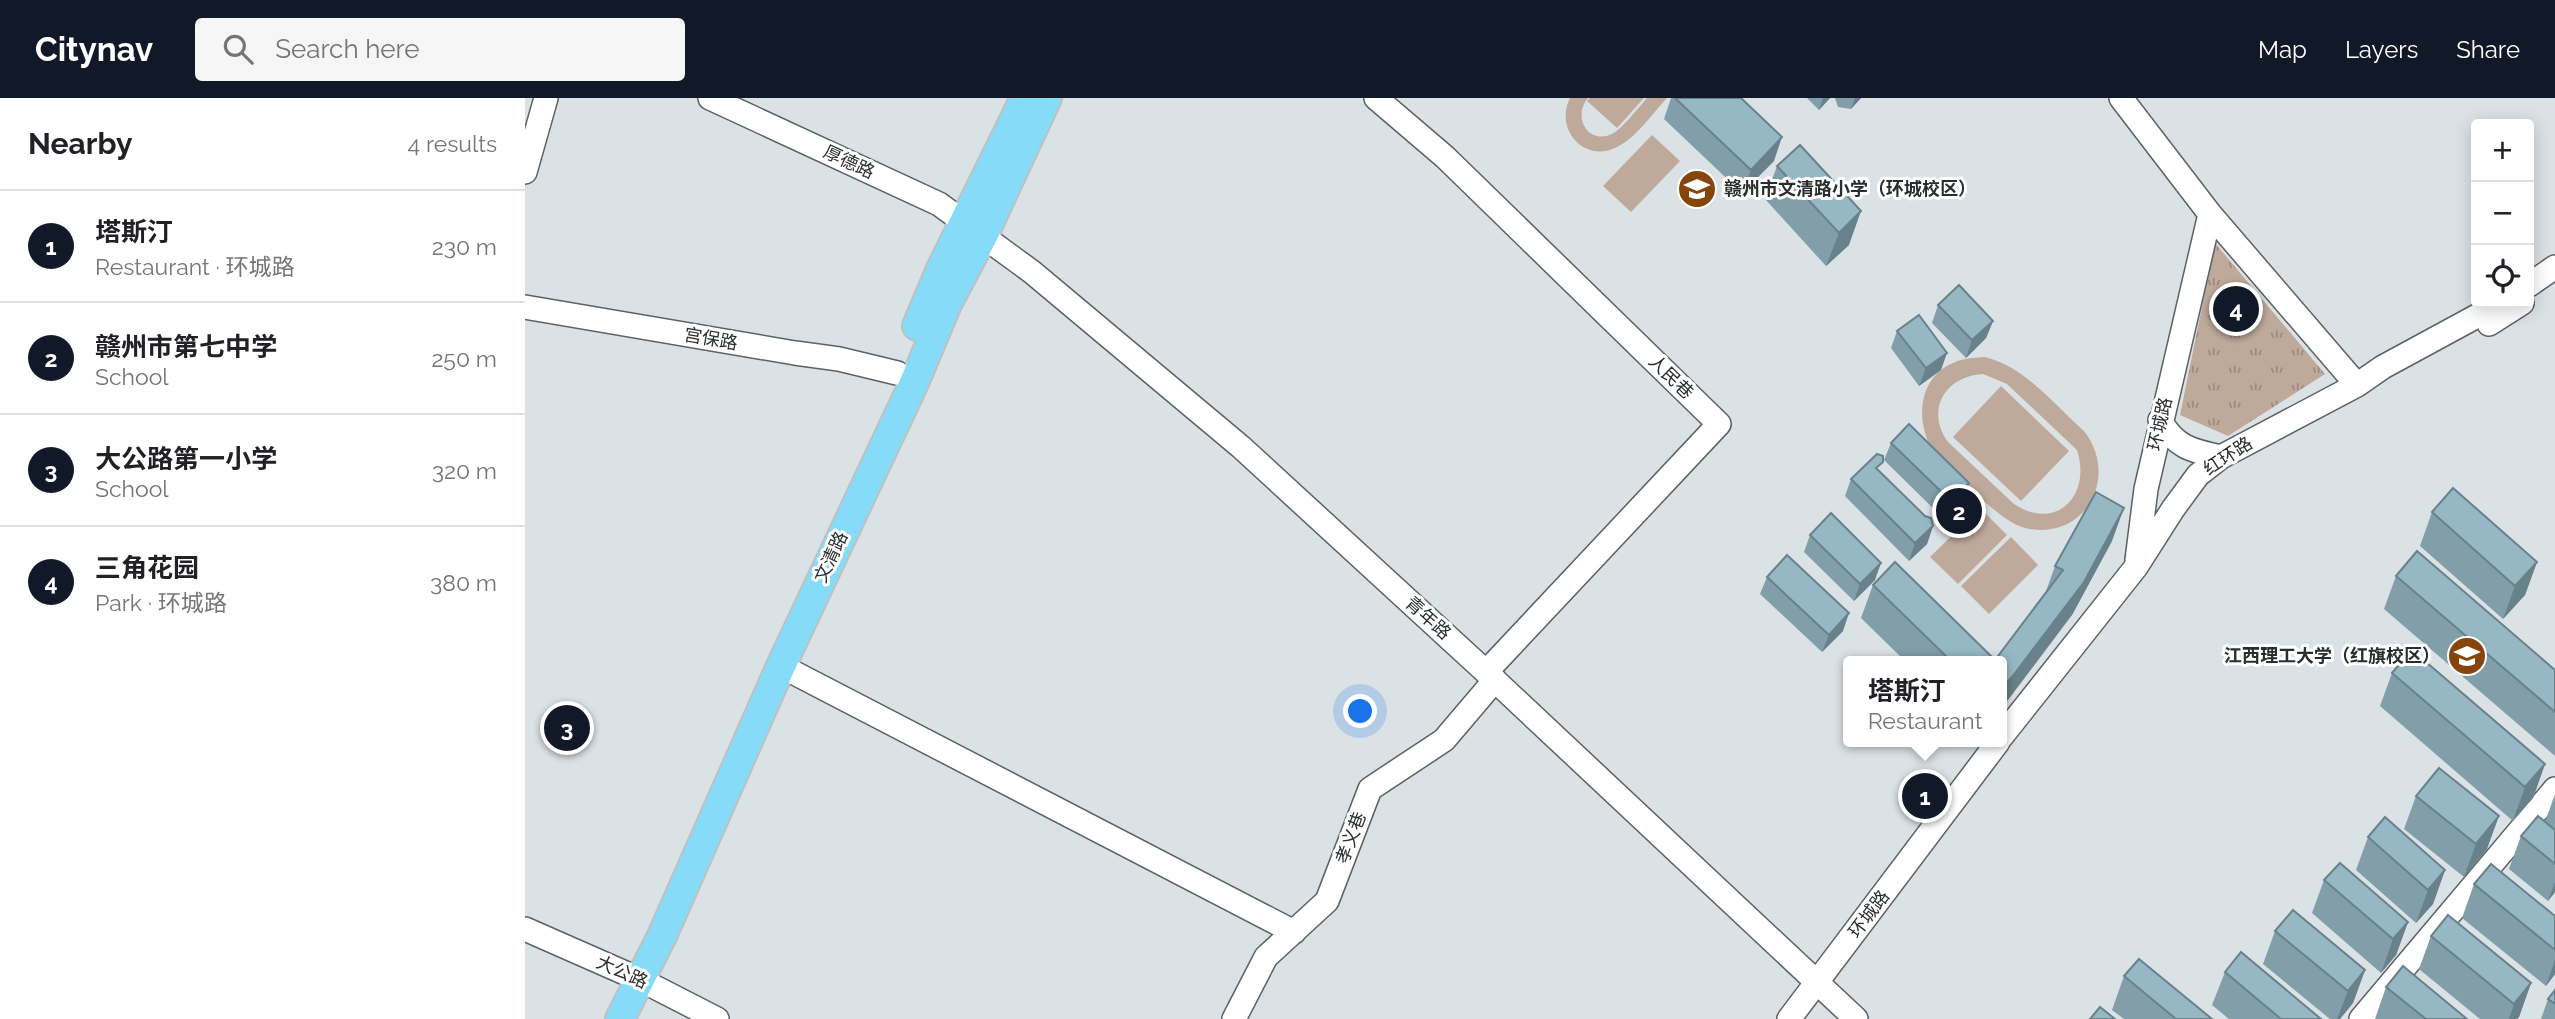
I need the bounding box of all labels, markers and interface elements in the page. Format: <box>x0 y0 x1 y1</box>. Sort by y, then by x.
search box <box>195 18 685 81</box>
text: Citynav <box>35 30 153 69</box>
icon: search <box>219 30 257 68</box>
text: Search here <box>275 34 420 64</box>
text: Map <box>2258 35 2307 64</box>
text: Layers <box>2345 35 2418 64</box>
text: Share <box>2456 35 2520 64</box>
map controls <box>2471 119 2534 308</box>
button: + <box>2471 119 2534 182</box>
text: Nearby <box>28 126 132 161</box>
text: 4 results <box>408 130 497 157</box>
street label: 厚德路 <box>820 141 878 182</box>
school or university icon: 赣州市文清路小学（环城校区） <box>1676 168 1718 210</box>
place label: 赣州市文清路小学（环城校区） <box>1724 178 1976 199</box>
button: − <box>2471 182 2534 245</box>
text: 塔斯汀 <box>95 217 173 247</box>
text: 1 <box>45 233 57 260</box>
text: 230 m <box>432 233 497 260</box>
button: locate <box>2471 245 2534 308</box>
text: Restaurant · 环城路 <box>95 253 295 280</box>
pin: 4 <box>2213 283 2259 335</box>
street label: 宫保路 <box>683 323 739 354</box>
text: 赣州市第七中学 <box>95 332 277 362</box>
text: 2 <box>45 345 57 372</box>
text: 250 m <box>431 345 497 372</box>
street label: 人民巷 <box>1645 350 1698 403</box>
text: School <box>95 363 169 390</box>
street label: 环城路 <box>2143 395 2176 453</box>
street label: 红环路 <box>2199 432 2256 479</box>
text: 大公路第一小学 <box>95 444 277 474</box>
text: 3 <box>45 457 57 484</box>
text: 320 m <box>432 457 497 484</box>
text: School <box>95 475 169 502</box>
pin: 2 <box>1936 485 1982 537</box>
street label: 文清路 <box>810 528 851 586</box>
text: 三角花园 <box>95 553 199 583</box>
text: 4 <box>44 569 58 596</box>
text: 380 m <box>430 569 497 596</box>
text: Park · 环城路 <box>95 589 227 616</box>
street label: 青年路 <box>1401 592 1455 643</box>
school or university icon: 江西理工大学（红旗校区） <box>2446 635 2488 677</box>
place label: 江西理工大学（红旗校区） <box>2224 645 2440 666</box>
popup <box>1843 656 2007 747</box>
text: 塔斯汀 <box>1868 676 1946 706</box>
your location <box>1343 694 1377 728</box>
pin: 3 <box>544 702 590 754</box>
text: Restaurant <box>1868 707 1982 734</box>
pin: 1 <box>1902 770 1948 822</box>
street label: 孝义巷 <box>1331 809 1370 867</box>
street label: 环城路 <box>1844 886 1893 942</box>
street label: 大公路 <box>593 951 651 992</box>

